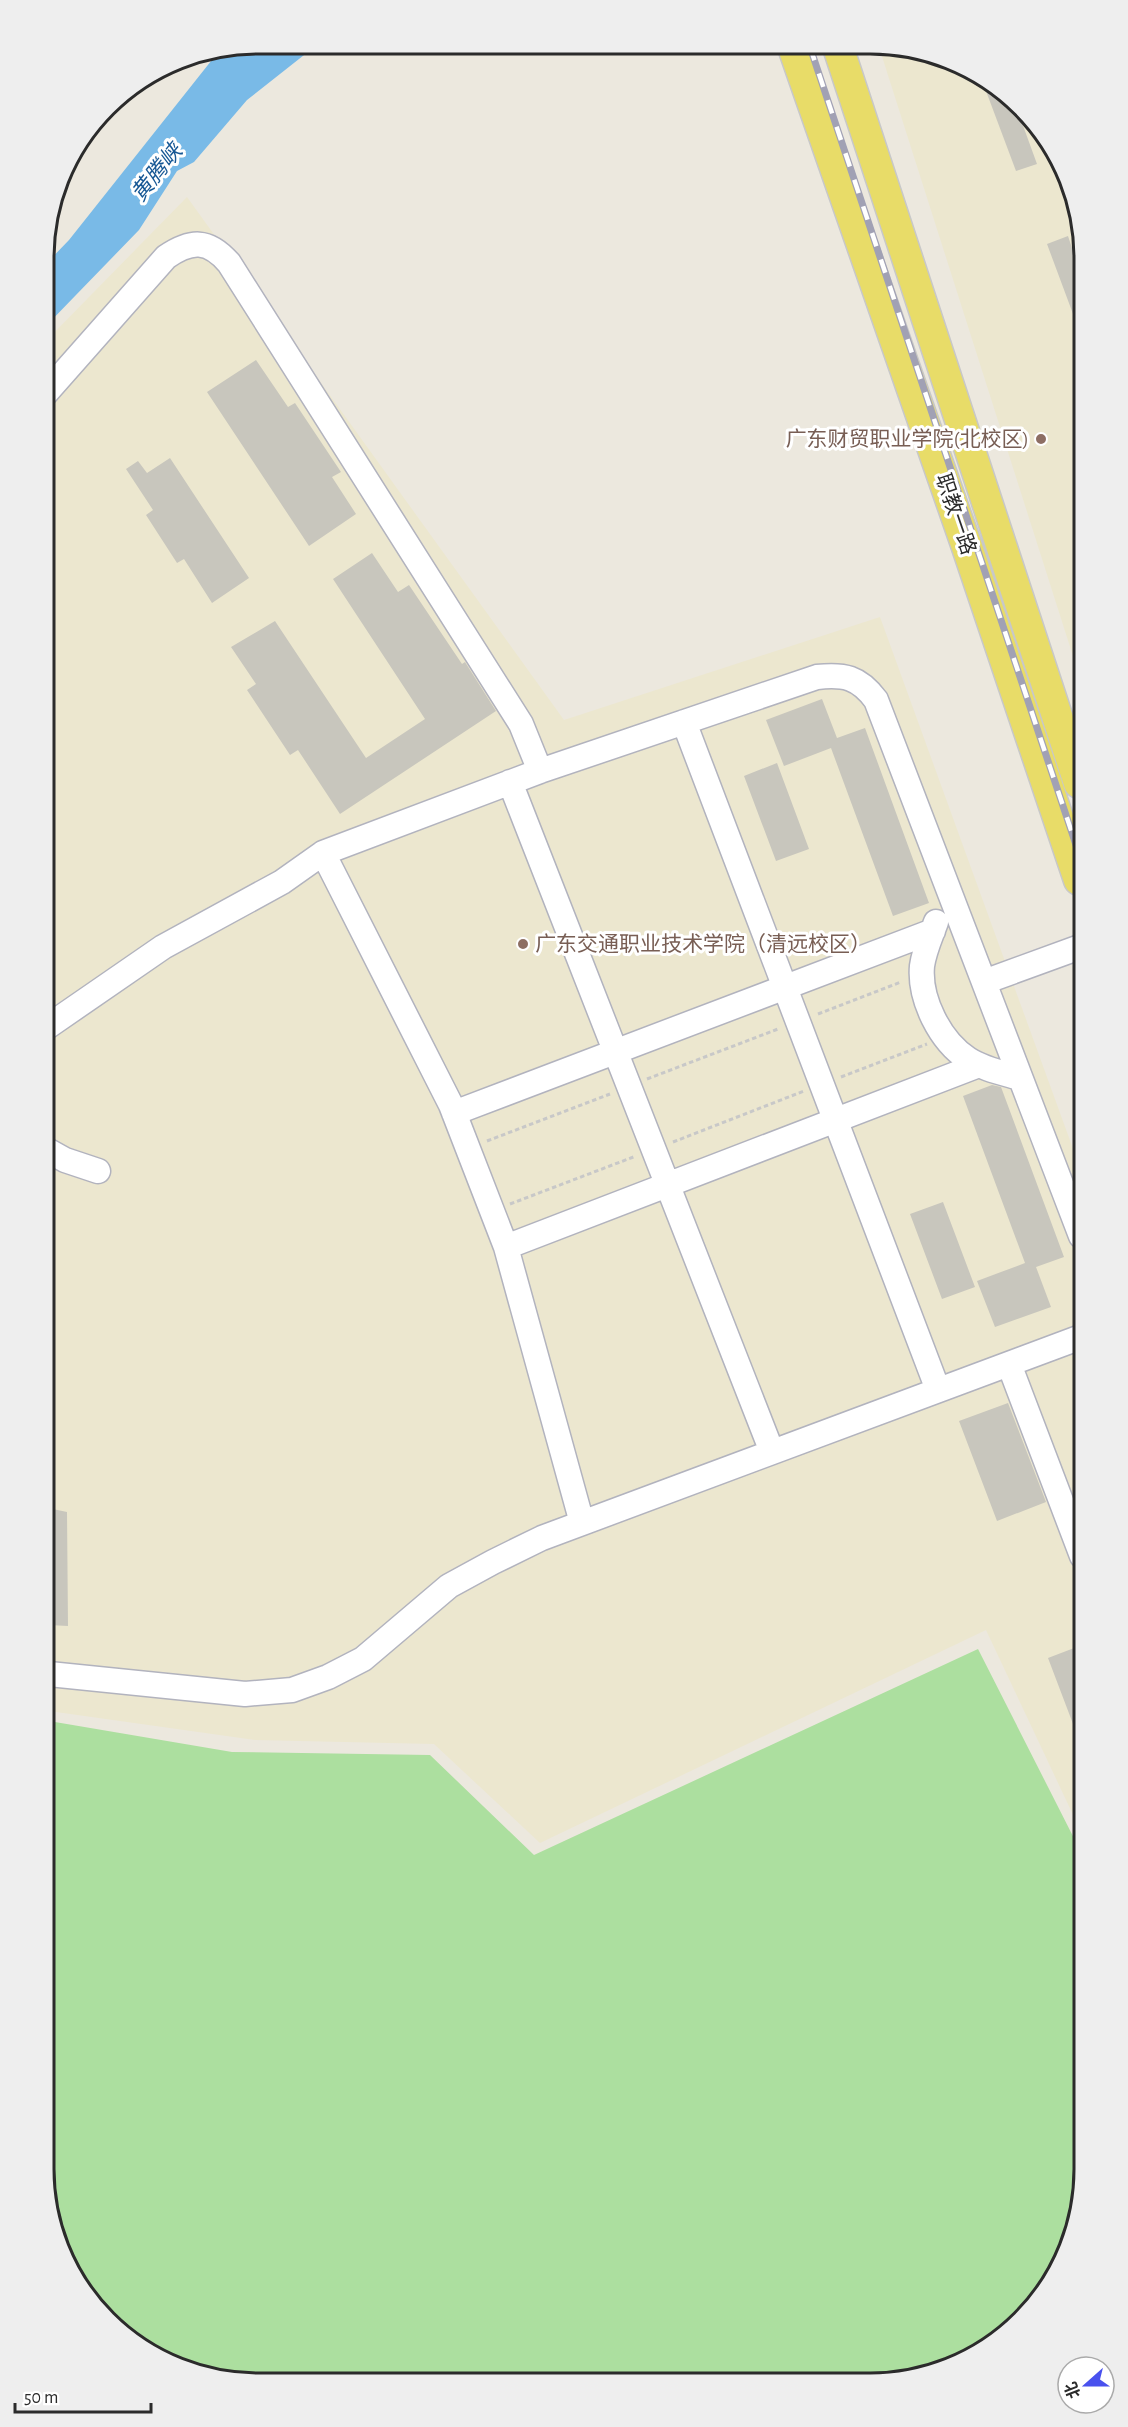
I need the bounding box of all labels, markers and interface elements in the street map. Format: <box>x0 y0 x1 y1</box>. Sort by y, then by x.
water label: 黄腾峡 <box>127 137 188 205</box>
place label: 广东财贸职业学院(北校区) <box>786 428 1029 450</box>
marker: 广东财贸职业学院(北校区) <box>1034 432 1048 446</box>
street label: 职教一路 <box>932 471 980 557</box>
place label: 广东交通职业技术学院（清远校区） <box>535 933 871 955</box>
marker: 广东交通职业技术学院（清远校区） <box>516 937 530 951</box>
north arrow <box>1056 2355 1116 2415</box>
scale bar <box>15 2376 152 2414</box>
text: 北 <box>1062 2380 1083 2401</box>
text: 50 m <box>24 2389 58 2407</box>

